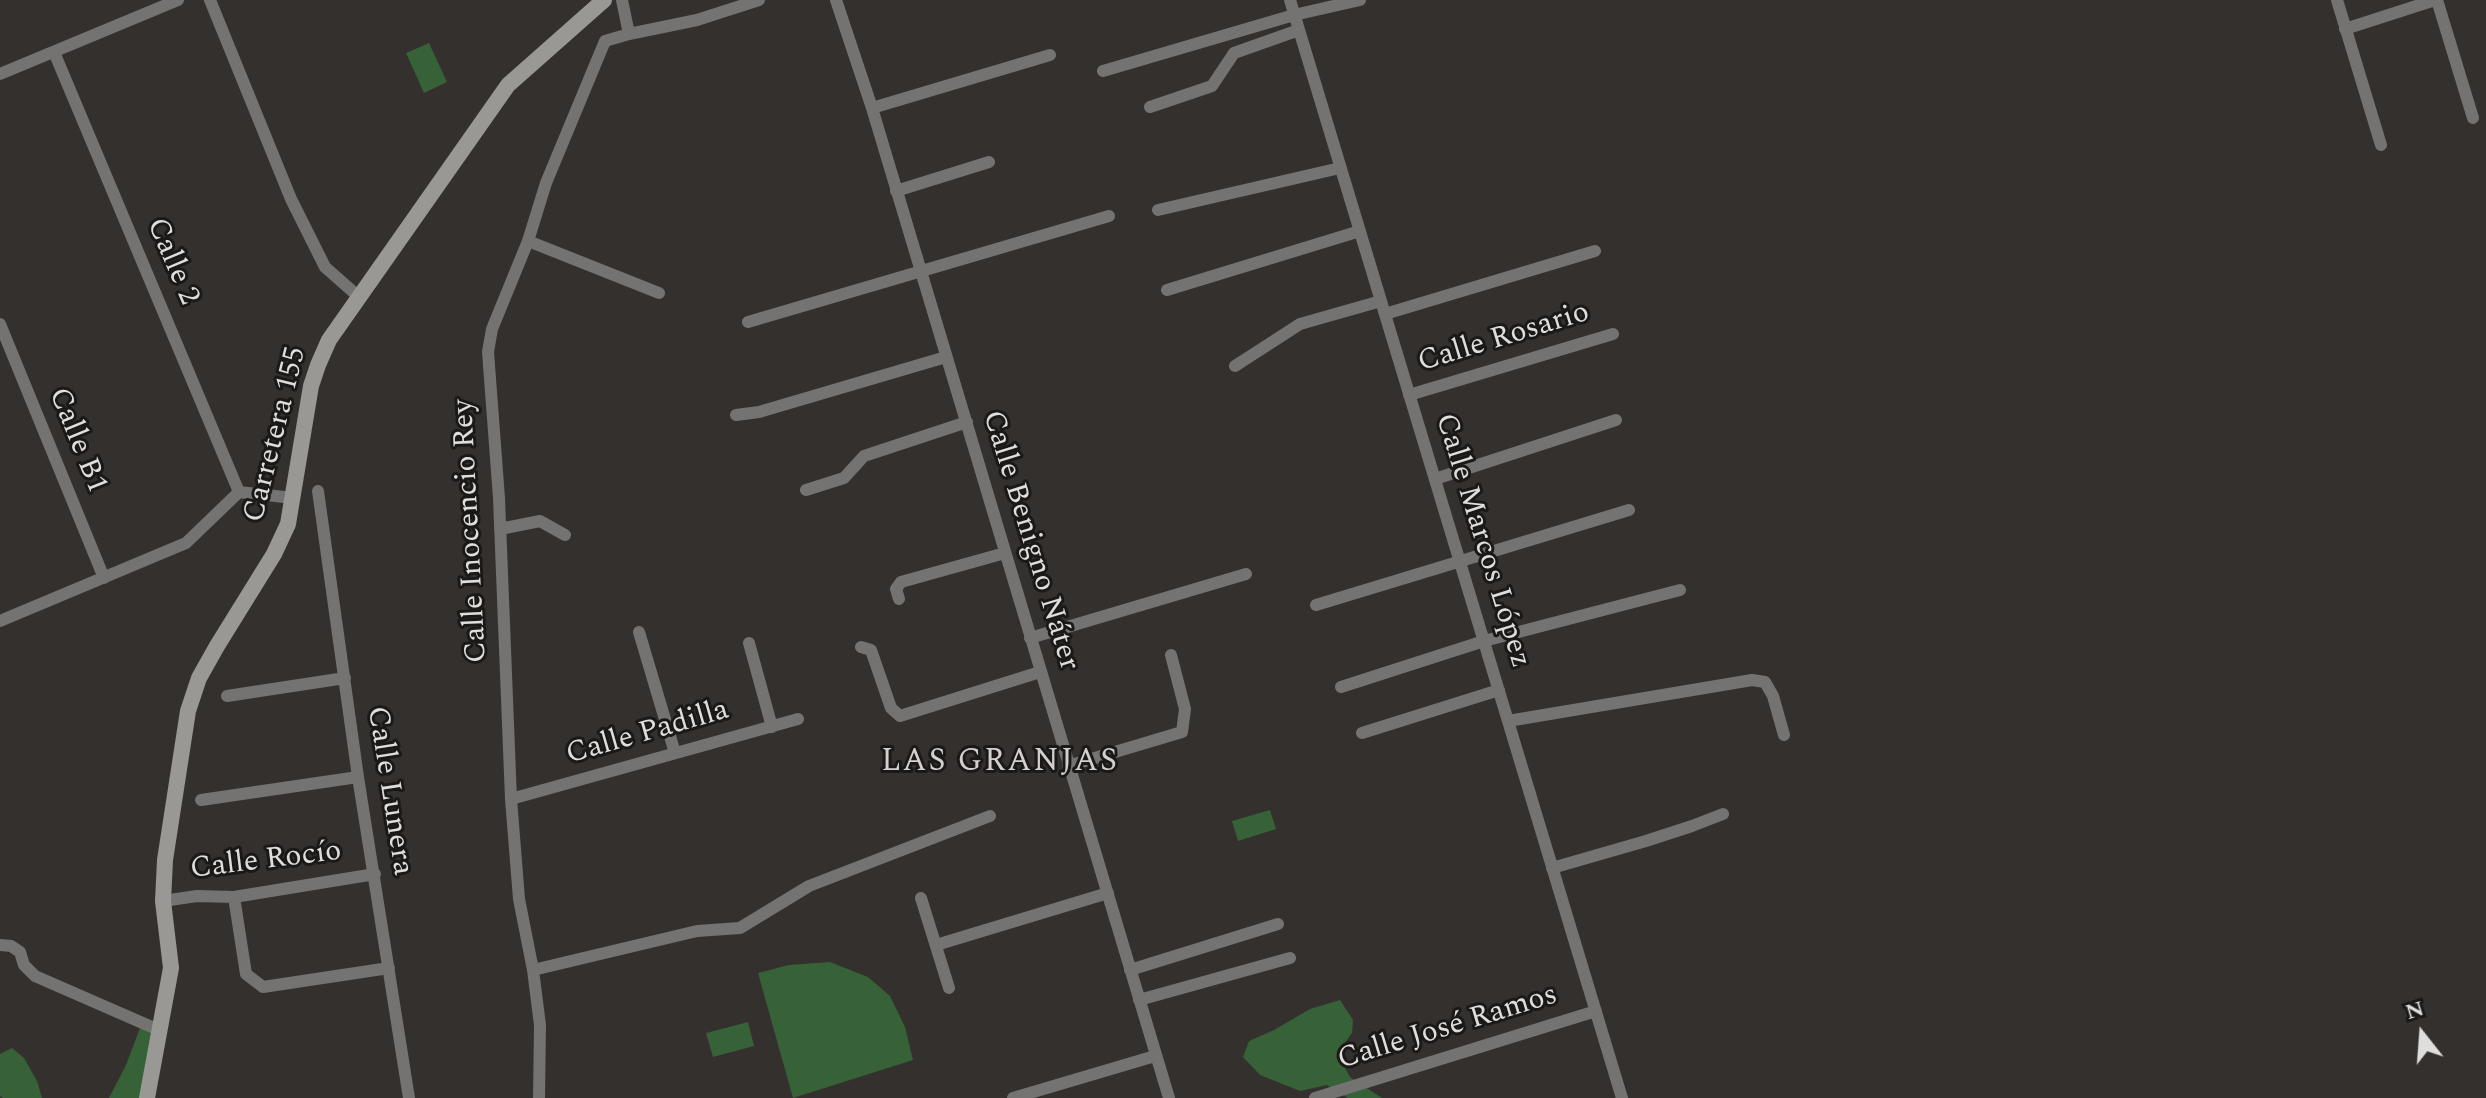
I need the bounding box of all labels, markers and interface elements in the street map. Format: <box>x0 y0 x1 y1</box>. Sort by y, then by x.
street label: Calle 2 <box>137 213 205 311</box>
street label: Calle Rosario <box>1414 296 1594 382</box>
street label: Carretera 155 <box>238 344 316 526</box>
street label: Calle B1 <box>39 383 113 499</box>
street label: Calle Inocencio Rey <box>447 398 497 664</box>
street label: Calle Benigno Náter <box>972 407 1086 675</box>
street label: Calle Marcos López <box>1425 410 1537 672</box>
street label: Calle Padilla <box>562 694 734 774</box>
street label: Calle Lunera <box>357 704 419 878</box>
district label: LAS GRANJAS <box>881 745 1119 783</box>
street label: Calle Rocío <box>188 835 344 889</box>
street label: Calle José Ramos <box>1334 978 1562 1080</box>
text: N <box>2401 992 2428 1029</box>
north arrow <box>2382 994 2462 1074</box>

